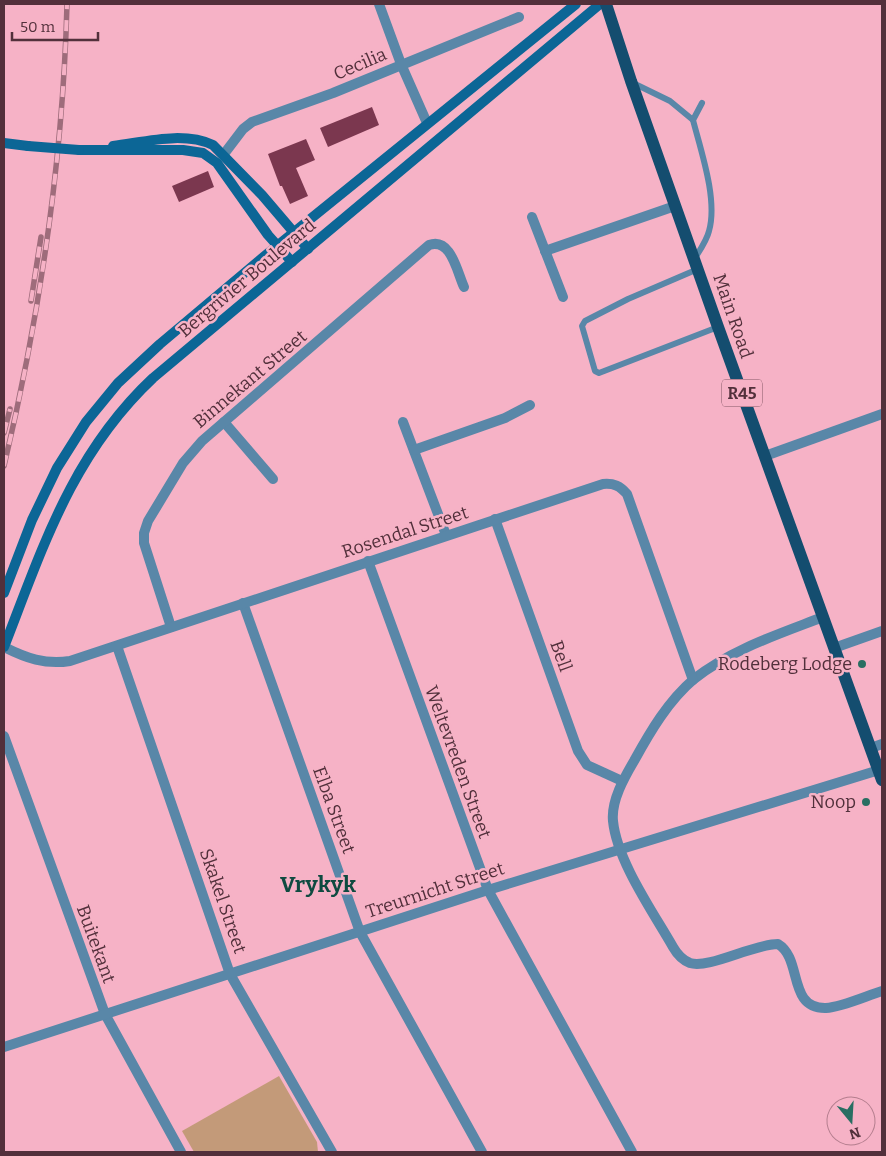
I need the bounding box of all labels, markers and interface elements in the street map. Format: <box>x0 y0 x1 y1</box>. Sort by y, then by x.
scale bar <box>12 10 99 42</box>
text: 50 m <box>20 18 56 36</box>
street label: Cecilia <box>330 43 390 85</box>
street label: Bergrivier Boulevard <box>174 214 320 342</box>
street label: Main Road <box>708 271 758 362</box>
street label: Binnekant Street <box>189 325 311 433</box>
road number: R45 <box>722 379 762 406</box>
street label: Rosendal Street <box>339 501 471 563</box>
street label: Bell <box>545 637 577 675</box>
place label: Rodeberg Lodge <box>718 653 852 675</box>
marker: Rodeberg Lodge <box>856 658 868 670</box>
street label: Weltevreden Street <box>420 683 496 842</box>
street label: Elba Street <box>308 763 360 857</box>
place label: Noop <box>811 791 856 813</box>
marker: Noop <box>860 796 872 808</box>
street label: Skakel Street <box>195 846 251 957</box>
street label: Treurnicht Street <box>363 857 507 923</box>
district label: Vrykyk <box>280 871 356 898</box>
street label: Buitekant <box>72 902 120 986</box>
north arrow <box>826 1096 876 1146</box>
text: N <box>847 1123 863 1143</box>

